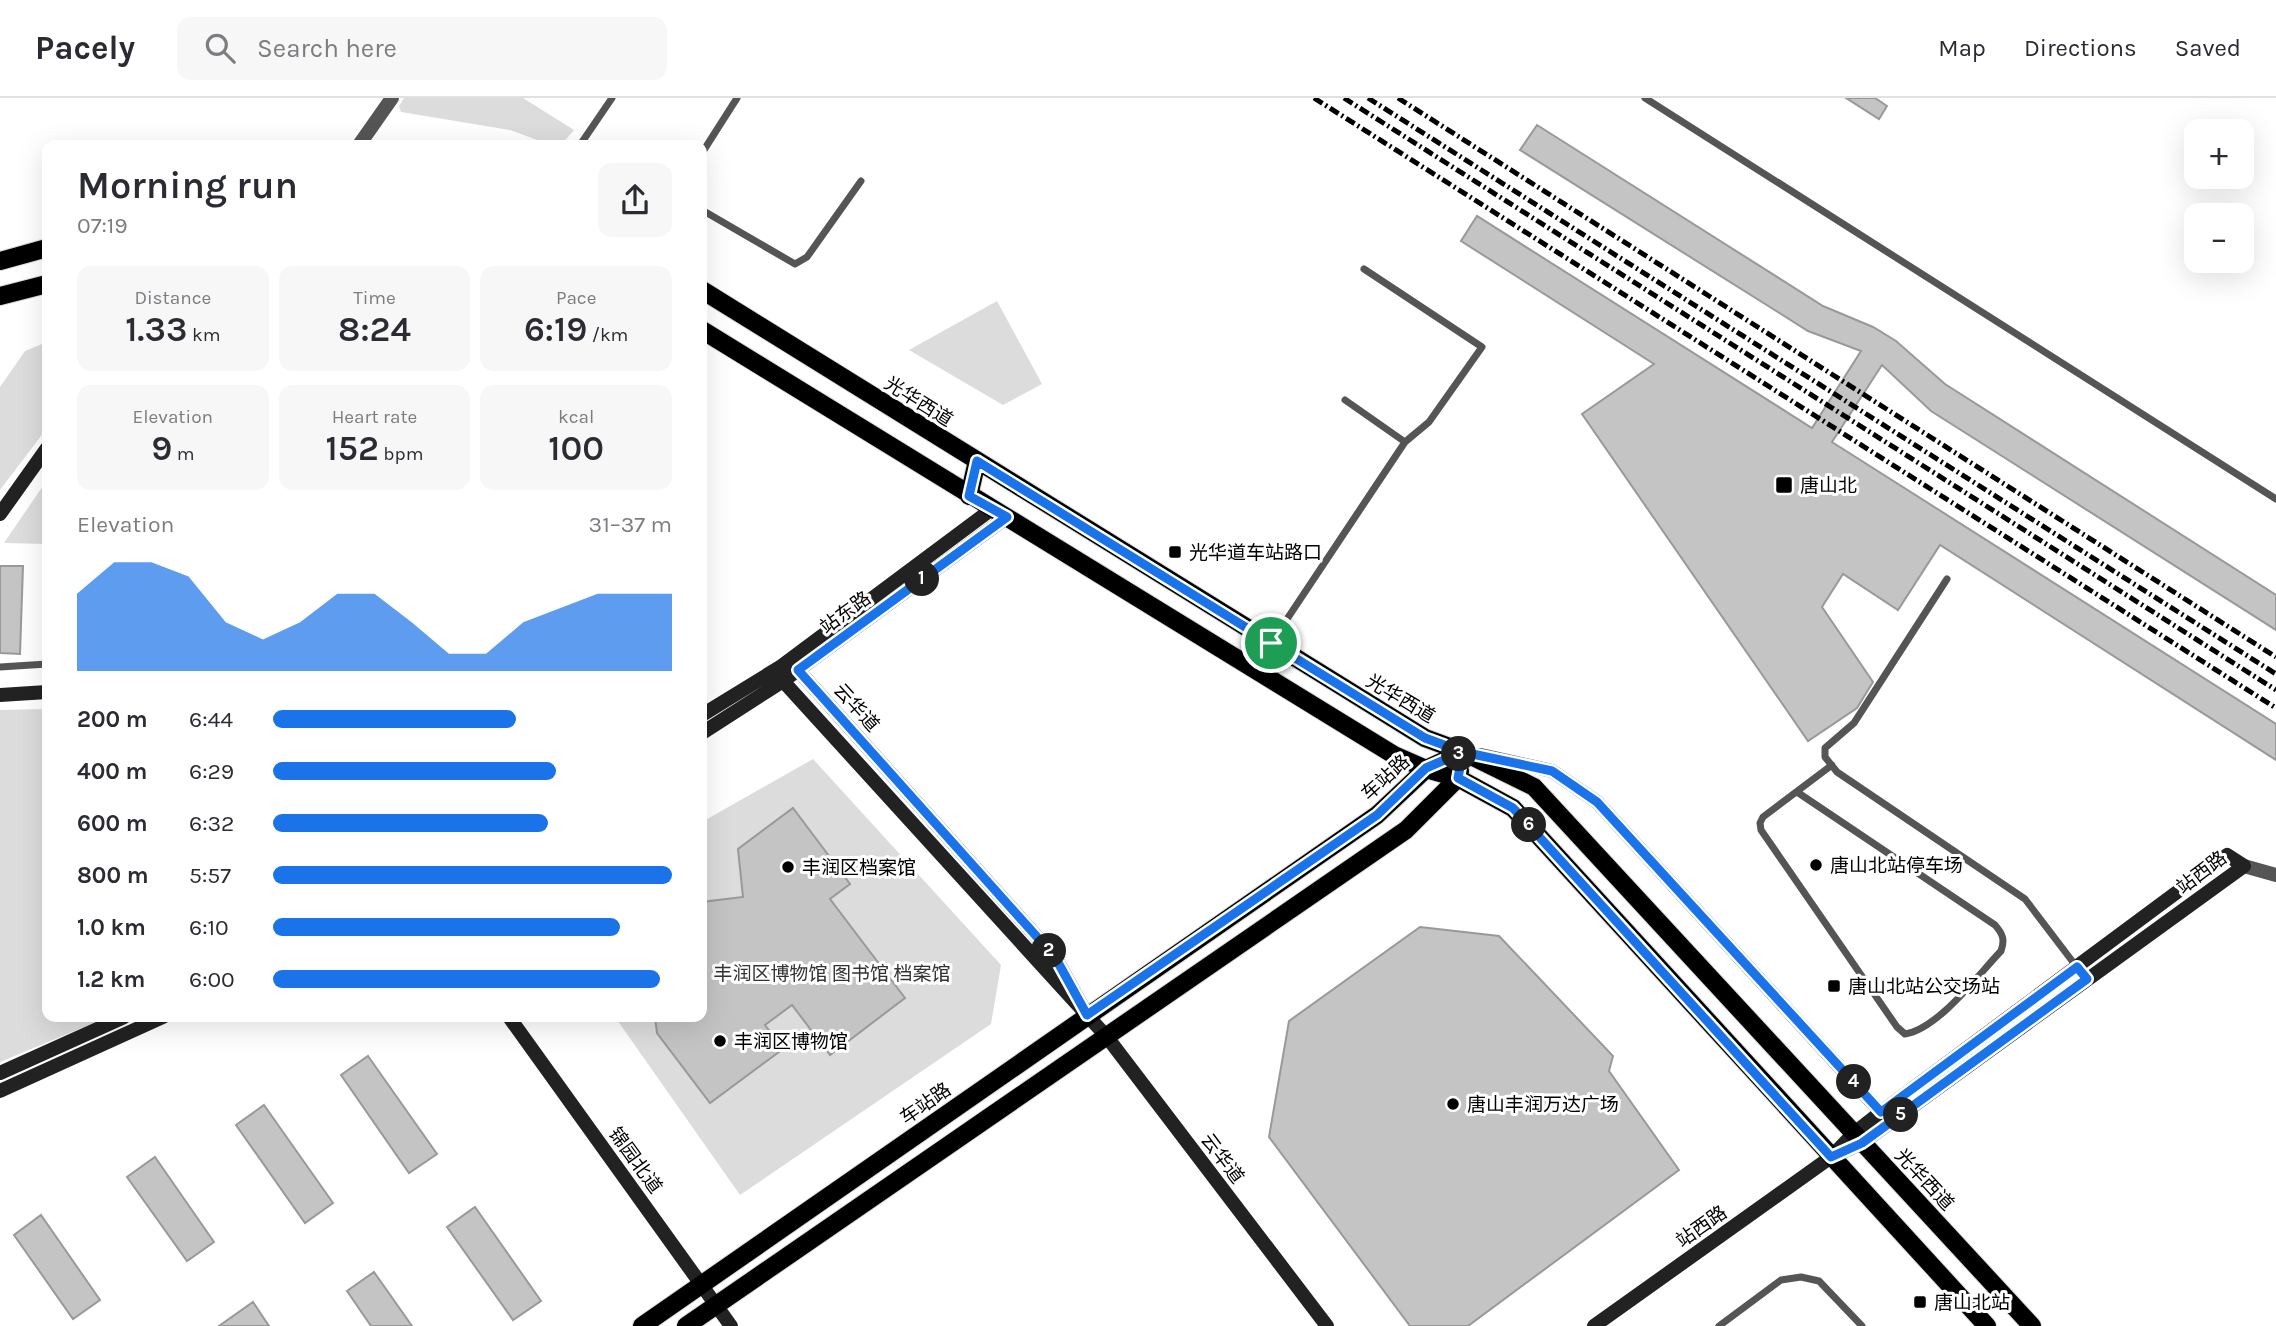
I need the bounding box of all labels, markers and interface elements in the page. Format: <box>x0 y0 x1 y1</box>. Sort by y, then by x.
search box <box>177 17 667 80</box>
text: Pacely <box>35 29 135 67</box>
icon: search <box>201 29 239 67</box>
text: Search here <box>257 33 397 64</box>
text: Map <box>1938 34 1986 62</box>
text: Directions <box>2024 34 2137 62</box>
text: Saved <box>2175 34 2241 62</box>
map controls <box>2184 119 2254 273</box>
button: + <box>2184 119 2254 189</box>
text: Morning run <box>77 163 298 208</box>
button: share <box>598 163 672 237</box>
button: − <box>2184 203 2254 273</box>
text: 07:19 <box>77 212 128 239</box>
text: Distance <box>134 287 211 309</box>
text: Time <box>353 287 396 309</box>
text: Pace <box>556 287 596 309</box>
text: 1.33 <box>125 309 188 350</box>
text: 8:24 <box>338 309 411 350</box>
text: 6:19 <box>524 309 587 350</box>
text: km <box>188 324 221 346</box>
text: /km <box>587 324 628 346</box>
street label: 光华西道 <box>880 372 957 431</box>
text: Elevation <box>133 406 213 428</box>
text: Heart rate <box>332 406 417 428</box>
text: kcal <box>558 406 594 428</box>
text: 9 <box>151 428 172 469</box>
text: 152 <box>325 428 379 469</box>
text: 100 <box>548 428 604 469</box>
text: m <box>172 443 195 465</box>
text: bpm <box>379 443 424 465</box>
marker: 唐山北 <box>1774 475 1794 495</box>
place label: 唐山北 <box>1800 475 1857 497</box>
text: Elevation <box>77 511 174 538</box>
text: 31–37 m <box>589 511 672 538</box>
place label: 光华道车站路口 <box>1189 542 1322 564</box>
marker: 光华道车站路口 <box>1167 544 1183 560</box>
pin: 1 <box>904 561 940 596</box>
text: 1 <box>918 567 925 589</box>
street label: 站东路 <box>816 587 875 638</box>
pin <box>1241 613 1301 673</box>
icon: arrive <box>1252 624 1290 662</box>
street label: 光华西道 <box>1362 670 1439 728</box>
street label: 云华道 <box>829 679 884 736</box>
text: 200 m <box>77 706 148 733</box>
text: 6:44 <box>189 706 233 733</box>
pin: 3 <box>1442 736 1476 772</box>
text: 3 <box>1453 742 1464 764</box>
street label: 车站路 <box>1357 750 1414 805</box>
text: 400 m <box>77 758 147 785</box>
text: 6:29 <box>189 758 234 785</box>
pin: 6 <box>1512 808 1546 842</box>
text: 600 m <box>77 810 148 837</box>
text: 6:32 <box>189 810 234 837</box>
text: 6 <box>1523 813 1534 835</box>
street label: 站西路 <box>2172 847 2231 899</box>
place label: 唐山北站停车场 <box>1830 855 1963 877</box>
place label: 丰润区档案馆 <box>802 857 916 879</box>
marker: 唐山北站停车场 <box>1808 857 1824 873</box>
marker: 丰润区档案馆 <box>780 859 796 875</box>
text: 800 m <box>77 862 149 889</box>
text: 5:57 <box>189 862 231 889</box>
text: 1.0 km <box>77 914 146 941</box>
text: 6:10 <box>189 914 229 941</box>
pin: 2 <box>1032 934 1066 968</box>
text: 2 <box>1043 939 1054 961</box>
park label: 丰润区博物馆 图书馆 档案馆 <box>713 963 951 985</box>
text: 1.2 km <box>77 966 145 993</box>
text: 6:00 <box>189 966 235 993</box>
place label: 唐山北站公交场站 <box>1848 976 2000 998</box>
marker: 唐山北站公交场站 <box>1826 978 1842 994</box>
place label: 丰润区博物馆 <box>734 1031 848 1053</box>
marker: 丰润区博物馆 <box>712 1033 728 1049</box>
pin: 4 <box>1836 1065 1871 1100</box>
text: 4 <box>1848 1070 1859 1092</box>
street label: 车站路 <box>896 1078 955 1129</box>
place label: 唐山丰润万达广场 <box>1467 1094 1619 1116</box>
marker: 唐山丰润万达广场 <box>1445 1096 1461 1112</box>
pin: 5 <box>1884 1098 1918 1132</box>
text: 5 <box>1895 1103 1906 1125</box>
street label: 锦园北道 <box>604 1123 666 1198</box>
street label: 云华道 <box>1196 1129 1248 1188</box>
street label: 光华西道 <box>1890 1144 1958 1215</box>
street label: 站西路 <box>1672 1201 1731 1252</box>
place label: 唐山北站 <box>1934 1292 2010 1314</box>
marker: 唐山北站 <box>1912 1294 1928 1310</box>

